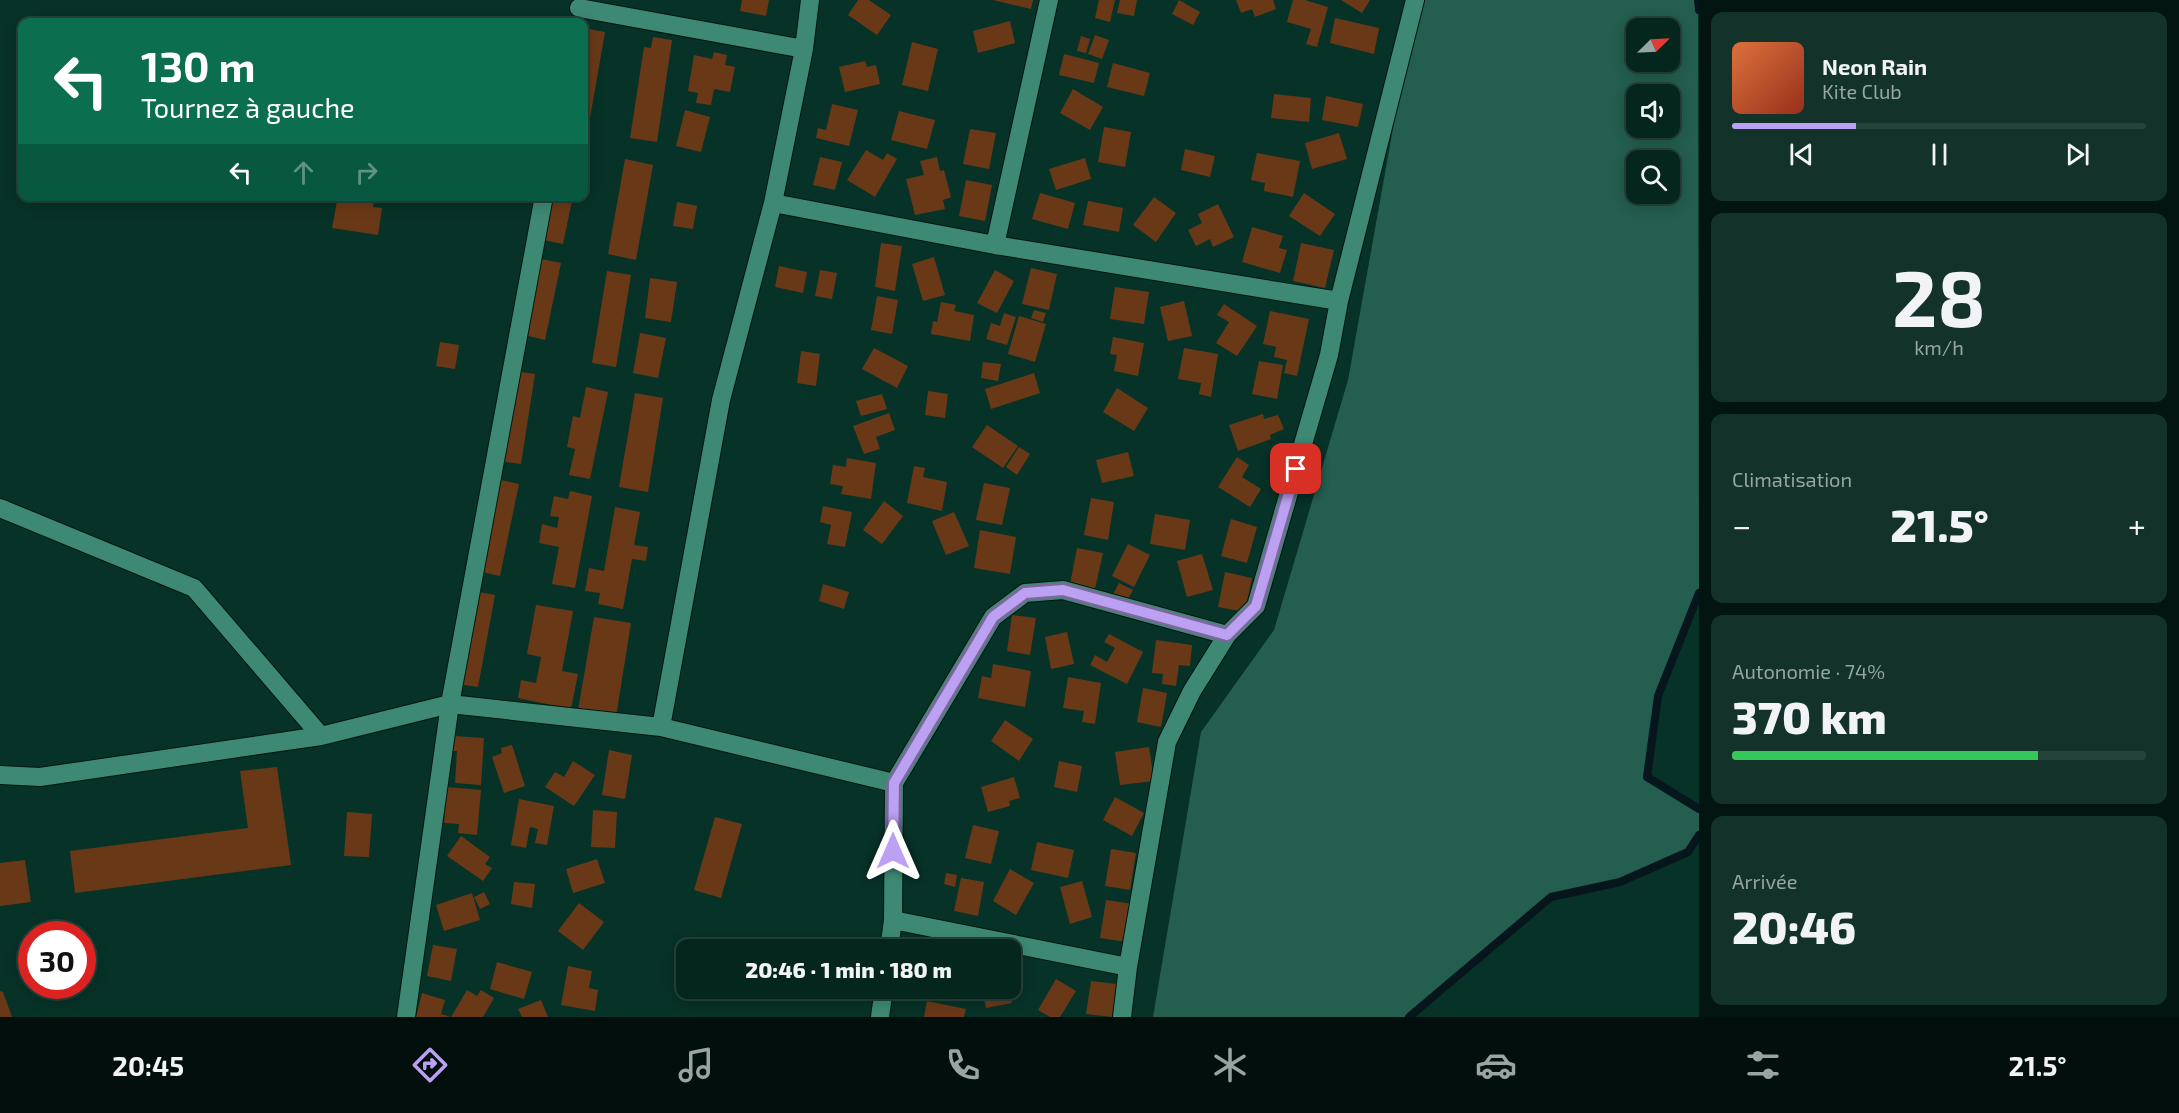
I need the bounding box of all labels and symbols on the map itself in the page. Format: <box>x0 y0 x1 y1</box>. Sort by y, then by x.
north arrow <box>1626 18 1680 72</box>
pin <box>1270 443 1321 494</box>
position arrow <box>861 819 925 883</box>
speed limit sign: 30 <box>18 921 96 999</box>

